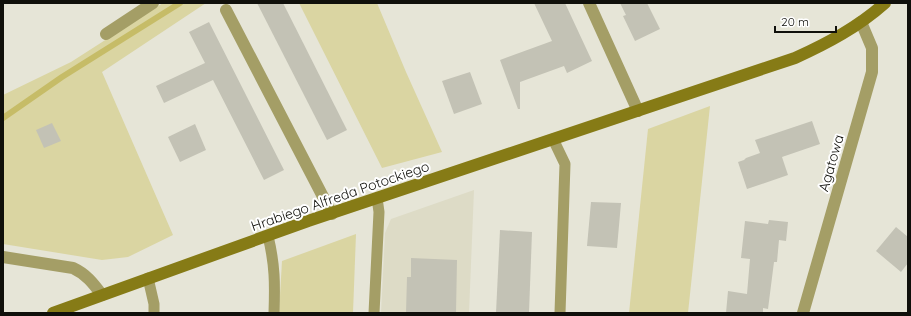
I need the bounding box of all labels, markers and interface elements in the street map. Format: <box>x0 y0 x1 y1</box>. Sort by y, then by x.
scale bar <box>775 8 836 34</box>
text: 20 m <box>781 14 809 29</box>
street label: Agatowa <box>814 132 848 194</box>
street label: Hrabiego Alfreda Potockiego <box>249 157 431 235</box>

